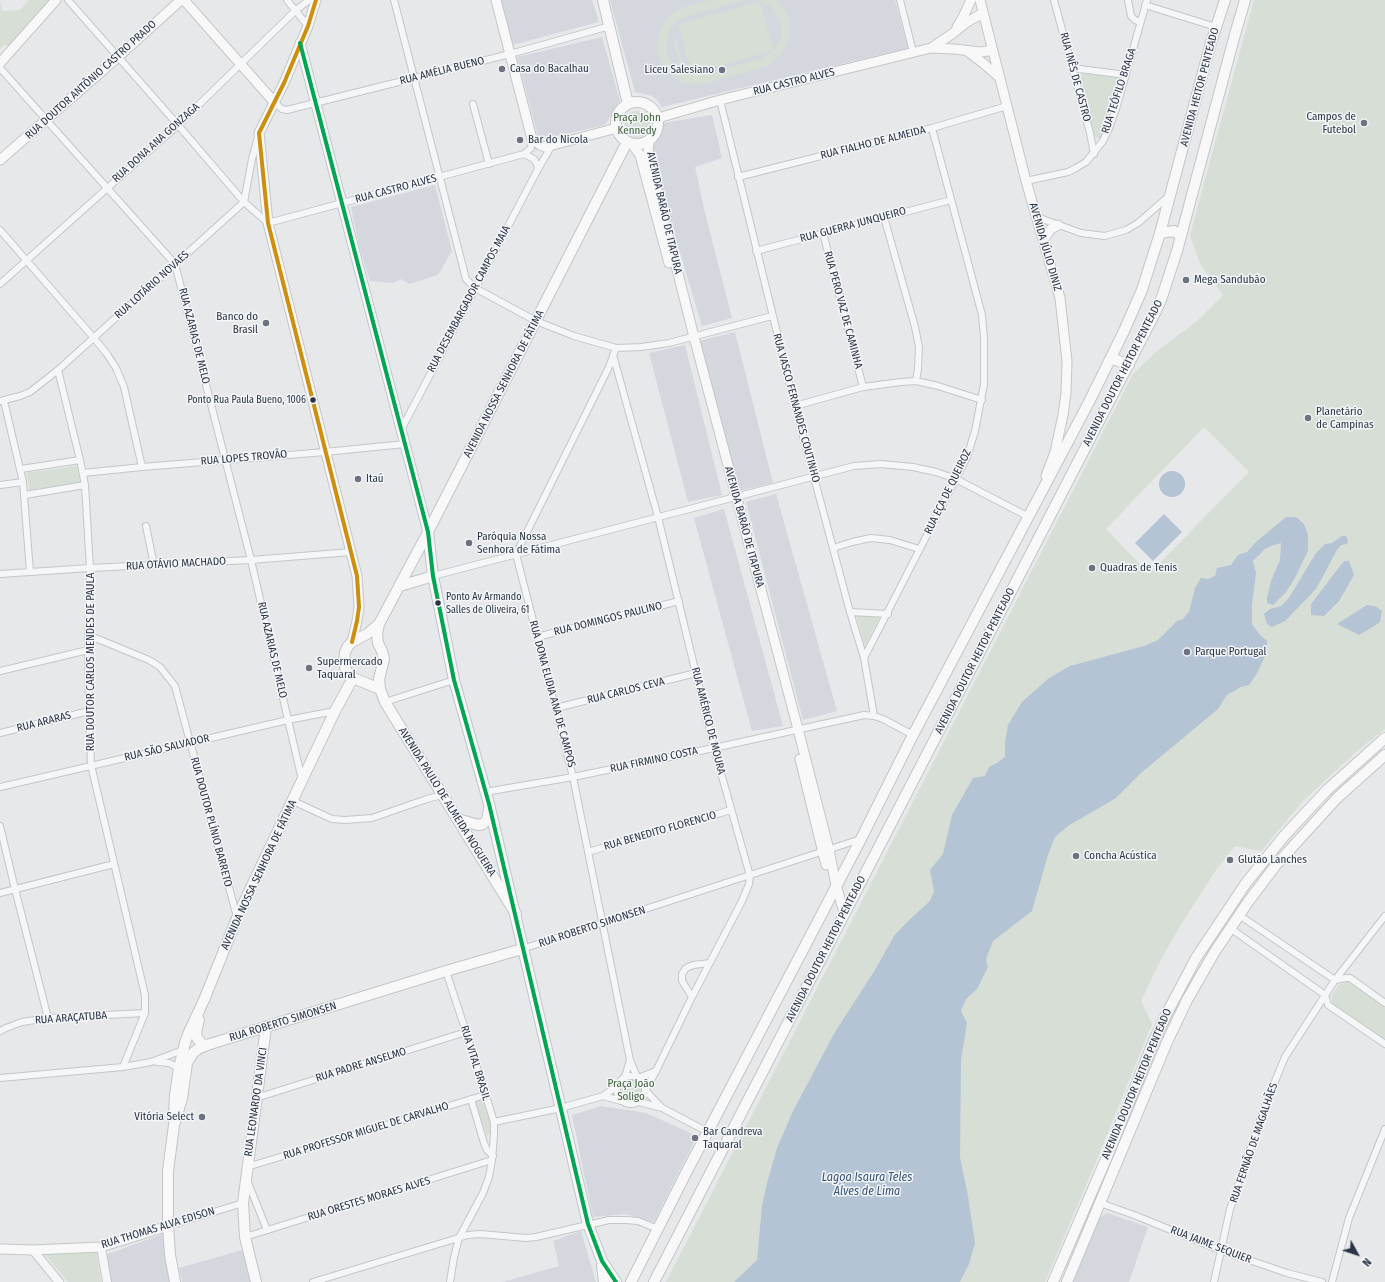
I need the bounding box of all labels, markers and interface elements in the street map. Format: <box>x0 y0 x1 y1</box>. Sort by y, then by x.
street label: RUA DOUTOR ANTÔNIO CASTRO PRADO <box>23 18 159 142</box>
street label: AVENIDA HEITOR PENTEADO <box>1178 26 1222 148</box>
street label: RUA INÊS DE CASTRO <box>1057 31 1093 123</box>
street label: RUA TEÓFILO BRAGA <box>1099 47 1139 135</box>
street label: RUA AMÉLIA BUENO <box>398 54 486 88</box>
place label: Casa do Bacalhau <box>510 62 589 76</box>
place label: Liceu Salesiano <box>645 63 714 77</box>
marker: Casa do Bacalhau <box>497 64 507 74</box>
marker: Liceu Salesiano <box>717 65 727 75</box>
street label: RUA CASTRO ALVES <box>752 65 836 99</box>
street label: RUA DONA ANA GONZAGA <box>110 100 202 186</box>
place label: Campos de Futebol <box>1306 110 1356 136</box>
park label: Praça John Kennedy <box>613 111 661 137</box>
marker: Campos de Futebol <box>1359 118 1369 128</box>
street label: RUA FIALHO DE ALMEIDA <box>819 124 927 162</box>
place label: Bar do Nicola <box>528 133 588 147</box>
marker: Bar do Nicola <box>515 135 525 145</box>
street label: AVENIDA BARÃO DE ITAPURA <box>644 151 684 275</box>
street label: RUA CASTRO ALVES <box>354 172 438 206</box>
street label: AVENIDA JÚLIO DINIZ <box>1026 201 1064 293</box>
street label: RUA GUERRA JUNQUEIRO <box>799 204 907 246</box>
street label: RUA DESEMBARGADOR CAMPOS MAIA <box>425 223 513 375</box>
street label: RUA LOTÁRIO NOVAES <box>112 248 192 322</box>
street label: RUA PERO VAZ DE CAMINHA <box>821 250 865 370</box>
place label: Mega Sandubão <box>1194 273 1265 287</box>
marker: Mega Sandubão <box>1181 275 1191 285</box>
street label: RUA AZARIAS DE MELO <box>176 287 212 385</box>
street label: AVENIDA DOUTOR HEITOR PENTEADO <box>1080 298 1166 448</box>
street label: AVENIDA NOSSA SENHORA DE FÁTIMA <box>461 308 547 460</box>
place label: Banco do Brasil <box>216 310 258 336</box>
marker: Banco do Brasil <box>261 318 271 328</box>
street label: RUA VASCO FERNANDES COUTINHO <box>770 332 822 484</box>
place label: Ponto Rua Paula Bueno, 1006 <box>187 394 306 406</box>
marker: Ponto Rua Paula Bueno, 1006 <box>308 395 318 405</box>
place label: Planetário de Campinas <box>1316 405 1374 431</box>
marker: Planetário de Campinas <box>1303 413 1313 423</box>
street label: RUA EÇA DE QUEIROZ <box>922 447 974 537</box>
street label: RUA LOPES TROVÃO <box>200 448 288 468</box>
street label: AVENIDA BARÃO DE ITAPURA <box>721 465 767 589</box>
place label: Itaú <box>366 472 384 486</box>
marker: Itaú <box>353 474 363 484</box>
place label: Paróquia Nossa Senhora de Fátima <box>477 530 560 556</box>
marker: Paróquia Nossa Senhora de Fátima <box>464 538 474 548</box>
street label: RUA OTÁVIO MACHADO <box>126 555 226 573</box>
place label: Quadras de Tenis <box>1100 561 1177 575</box>
marker: Quadras de Tenis <box>1087 563 1097 573</box>
street label: RUA DOUTOR CARLOS MENDES DE PAULA <box>84 573 98 751</box>
street label: AVENIDA DOUTOR HEITOR PENTEADO <box>932 586 1018 736</box>
place label: Ponto Av Armando Salles de Oliveira, 61 <box>446 591 529 614</box>
marker: Ponto Av Armando Salles de Oliveira, 61 <box>433 598 443 608</box>
street label: RUA DOMINGOS PAULINO <box>553 599 663 639</box>
street label: RUA AZARIAS DE MELO <box>254 601 290 699</box>
street label: RUA DONA ELIDIA ANA DE CAMPOS <box>526 619 578 769</box>
place label: Parque Portugal <box>1195 645 1266 659</box>
marker: Parque Portugal <box>1182 647 1192 657</box>
place label: Supermercado Taquaral <box>317 655 382 681</box>
marker: Supermercado Taquaral <box>304 663 314 673</box>
street label: RUA AMÉRICO DE MOURA <box>688 666 728 776</box>
street label: RUA CARLOS CEVA <box>586 675 666 707</box>
street label: RUA ARARAS <box>16 709 72 735</box>
street label: AVENIDA PAULO DE ALMEIDA NOGUEIRA <box>396 725 498 879</box>
street label: RUA SÃO SALVADOR <box>123 732 211 764</box>
street label: RUA FIRMINO COSTA <box>609 744 699 776</box>
street label: RUA DOUTOR PLÍNIO BARRETO <box>187 756 235 888</box>
street label: AVENIDA NOSSA SENHORA DE FÁTIMA <box>218 798 300 952</box>
street label: RUA BENEDITO FLORENCIO <box>602 809 718 853</box>
place label: Concha Acústica <box>1084 849 1157 863</box>
marker: Concha Acústica <box>1071 851 1081 861</box>
place label: Glutão Lanches <box>1238 853 1307 867</box>
marker: Glutão Lanches <box>1225 855 1235 865</box>
street label: AVENIDA DOUTOR HEITOR PENTEADO <box>783 874 869 1024</box>
street label: RUA ROBERTO SIMONSEN <box>537 903 647 951</box>
street label: RUA ROBERTO SIMONSEN <box>228 999 338 1045</box>
street label: AVENIDA DOUTOR HEITOR PENTEADO <box>1099 1007 1175 1161</box>
street label: RUA ARAÇATUBA <box>35 1009 107 1027</box>
street label: RUA VITAL BRASIL <box>457 1024 493 1102</box>
street label: RUA PADRE ANSELMO <box>314 1045 408 1085</box>
street label: RUA LEONARDO DA VINCI <box>242 1047 270 1157</box>
park label: Praça João Soligo <box>608 1077 654 1103</box>
street label: RUA FERNÃO DE MAGALHÃES <box>1227 1081 1281 1205</box>
street label: RUA PROFESSOR MIGUEL DE CARVALHO <box>282 1099 450 1163</box>
place label: Vitória Select <box>134 1110 194 1124</box>
marker: Vitória Select <box>197 1112 207 1122</box>
place label: Bar Candreva Taquaral <box>703 1125 762 1151</box>
marker: Bar Candreva Taquaral <box>690 1133 700 1143</box>
water label: Lagoa Isaura Teles Alves de Lima <box>822 1171 912 1199</box>
street label: RUA ORESTES MORAES ALVES <box>306 1174 432 1224</box>
street label: RUA THOMAS ALVA EDISON <box>100 1204 216 1252</box>
street label: RUA JAIME SEQUIER <box>1169 1223 1253 1267</box>
north arrow <box>1337 1234 1377 1274</box>
text: N <box>1359 1255 1374 1269</box>

